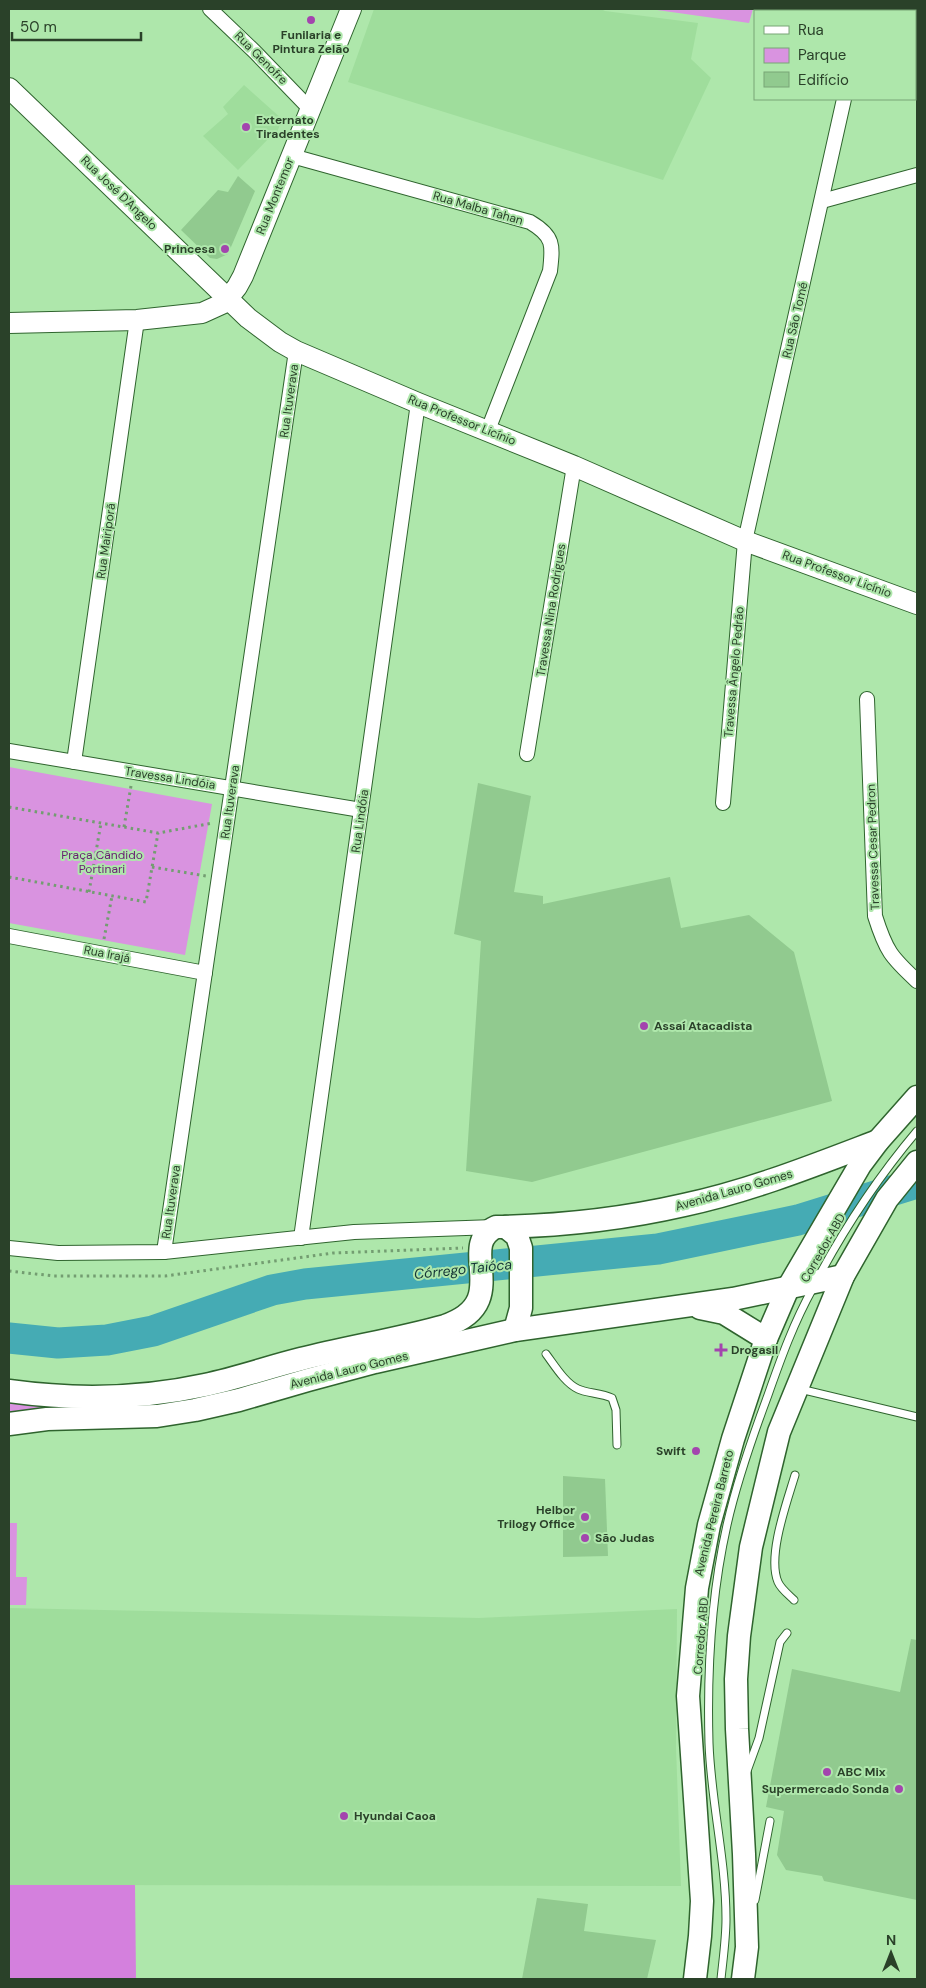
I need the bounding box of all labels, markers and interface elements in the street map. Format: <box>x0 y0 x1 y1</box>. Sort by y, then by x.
scale bar <box>12 10 141 42</box>
legend <box>754 10 916 100</box>
marker: Funilaria e Pintura Zelão <box>305 14 317 26</box>
text: 50 m <box>20 17 57 37</box>
text: Rua <box>798 20 824 40</box>
place label: Funilaria e Pintura Zelão <box>272 27 350 57</box>
street label: Rua Genofre <box>231 28 291 88</box>
text: Parque <box>798 45 846 65</box>
text: Edifício <box>798 70 849 90</box>
place label: Externato Tiradentes <box>256 112 320 142</box>
marker: Externato Tiradentes <box>240 121 252 133</box>
street label: Rua José D'Angelo <box>77 152 161 234</box>
street label: Rua Montemor <box>252 155 298 237</box>
street label: Rua Malba Tahan <box>431 187 525 229</box>
place label: Princesa <box>164 241 215 257</box>
marker: Princesa <box>219 243 231 255</box>
street label: Rua São Tomé <box>778 280 812 360</box>
street label: Rua Ituverava <box>276 363 302 439</box>
street label: Rua Professor Licínio <box>406 391 518 449</box>
street label: Rua Mairiporã <box>93 502 119 580</box>
street label: Travessa Nina Rodrigues <box>533 542 569 678</box>
street label: Rua Professor Licínio <box>780 547 894 601</box>
street label: Travessa Ângelo Pedrão <box>720 606 748 738</box>
street label: Travessa Lindóia <box>124 763 216 793</box>
street label: Rua Ituverava <box>217 764 243 840</box>
street label: Travessa Cesar Pedron <box>863 784 883 910</box>
street label: Rua Lindóia <box>348 788 372 854</box>
park label: Praça Cândido Portinari <box>61 847 143 877</box>
street label: Rua Irajá <box>82 942 132 966</box>
place label: Assaí Atacadista <box>654 1018 752 1034</box>
marker: Assaí Atacadista <box>638 1020 650 1032</box>
street label: Rua Ituverava <box>158 1164 184 1240</box>
street label: Avenida Lauro Gomes <box>674 1166 794 1214</box>
street label: Corredor ABD <box>797 1211 849 1285</box>
water label: Córrego Taióca <box>413 1255 513 1283</box>
place label: Drogasil <box>731 1342 778 1358</box>
marker: Drogasil <box>715 1344 727 1356</box>
street label: Avenida Lauro Gomes <box>288 1348 410 1392</box>
place label: Swift <box>656 1443 686 1459</box>
marker: Swift <box>690 1445 702 1457</box>
street label: Avenida Pereira Barreto <box>691 1448 737 1578</box>
place label: Helbor Trilogy Office <box>497 1502 575 1532</box>
marker: Helbor Trilogy Office <box>579 1511 591 1523</box>
place label: São Judas <box>595 1530 655 1546</box>
marker: São Judas <box>579 1532 591 1544</box>
street label: Corredor ABD <box>690 1597 712 1675</box>
place label: ABC Mix <box>837 1764 886 1780</box>
marker: ABC Mix <box>821 1766 833 1778</box>
place label: Supermercado Sonda <box>762 1781 889 1797</box>
marker: Supermercado Sonda <box>893 1783 905 1795</box>
place label: Hyundai Caoa <box>354 1808 436 1824</box>
marker: Hyundai Caoa <box>338 1810 350 1822</box>
north arrow <box>866 1928 916 1978</box>
text: N <box>886 1931 896 1949</box>

